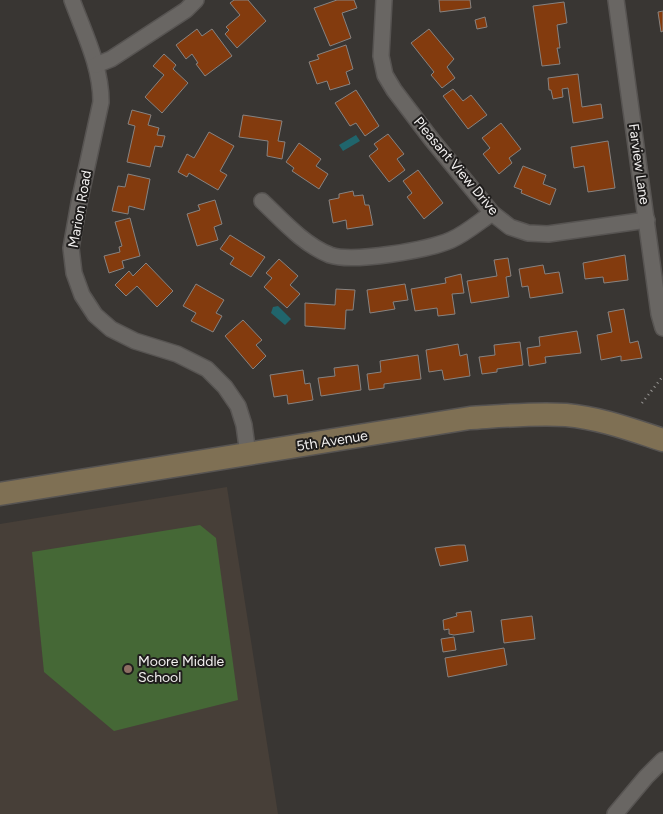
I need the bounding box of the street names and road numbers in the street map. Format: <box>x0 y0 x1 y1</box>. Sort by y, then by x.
street label: Pleasant View Drive <box>410 113 502 219</box>
street label: Farview Lane <box>625 122 653 206</box>
street label: Marion Road <box>65 169 95 249</box>
street label: 5th Avenue <box>295 427 369 455</box>

